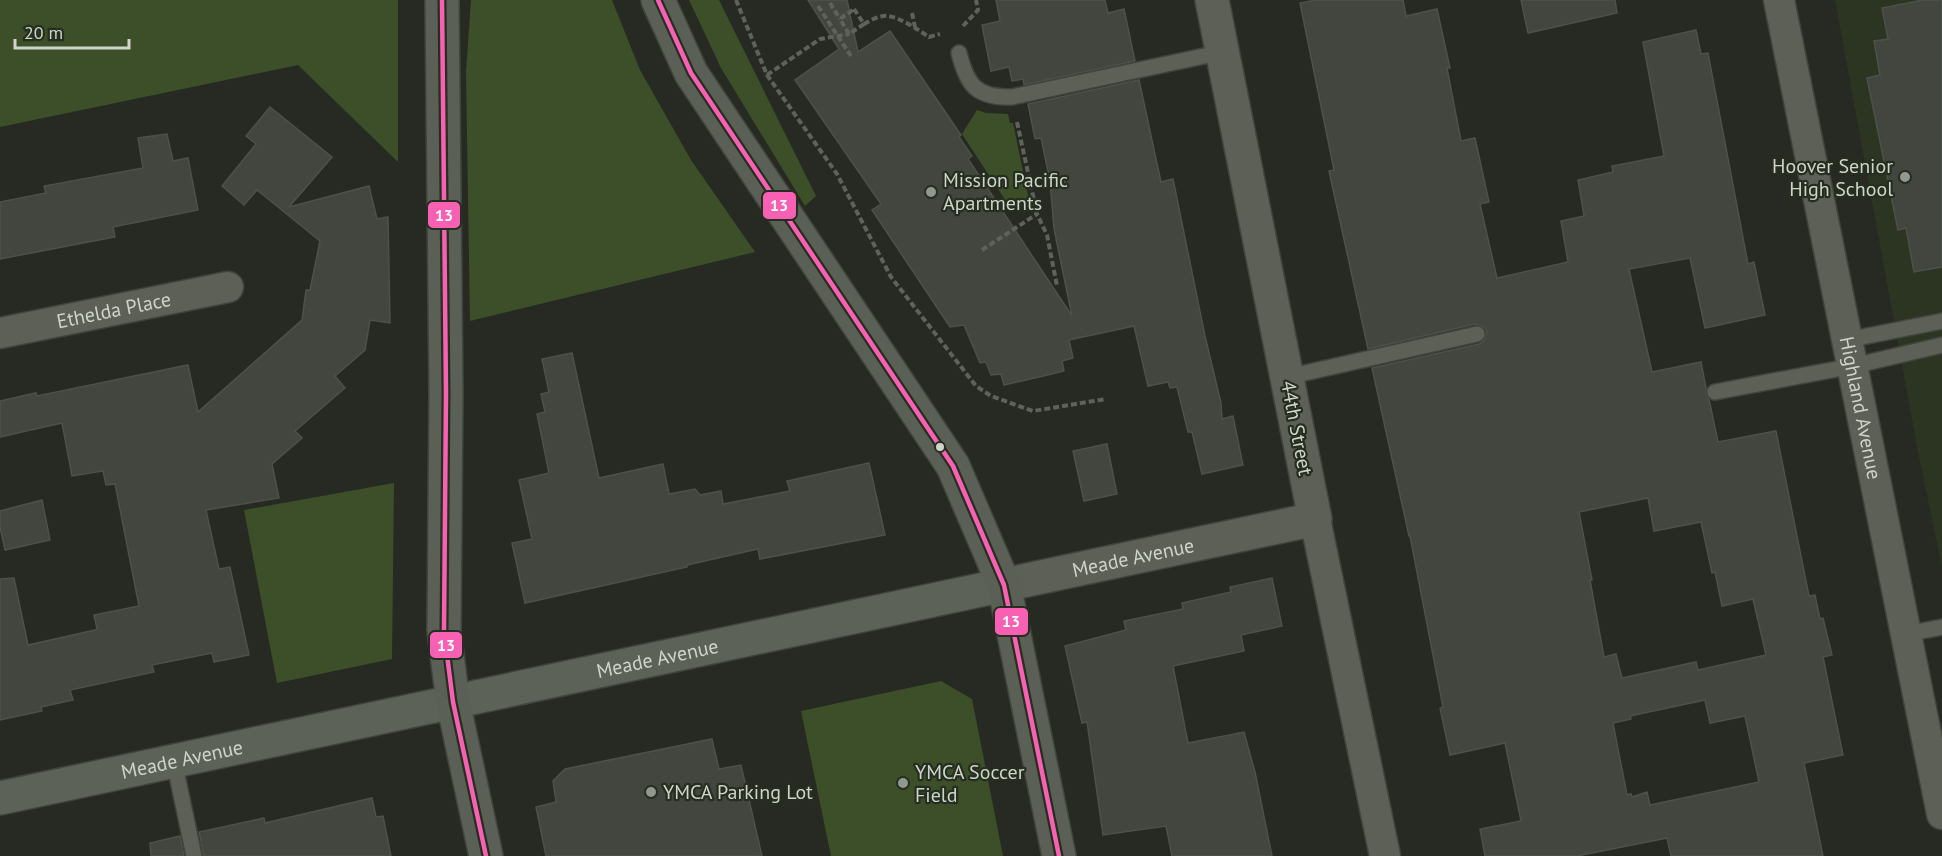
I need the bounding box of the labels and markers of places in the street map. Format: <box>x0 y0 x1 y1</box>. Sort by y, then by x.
place label: Hoover Senior High School <box>1772 153 1893 202</box>
place label: Mission Pacific Apartments <box>943 167 1068 216</box>
marker: Hoover Senior High School <box>1898 170 1912 184</box>
marker: Mission Pacific Apartments <box>924 185 938 199</box>
unlabelled marker <box>934 441 946 453</box>
place label: YMCA Soccer Field <box>915 759 1025 808</box>
marker: YMCA Soccer Field <box>896 776 910 790</box>
place label: YMCA Parking Lot <box>663 779 813 805</box>
marker: YMCA Parking Lot <box>644 785 658 799</box>

